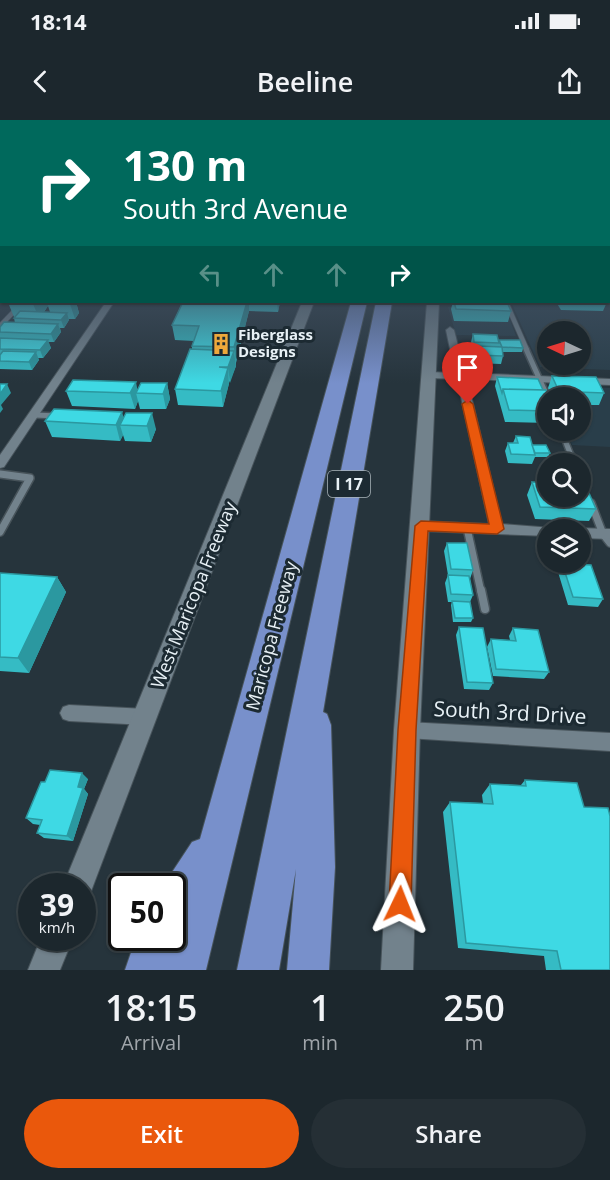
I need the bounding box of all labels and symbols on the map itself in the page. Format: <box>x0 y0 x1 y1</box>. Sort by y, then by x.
north arrow <box>537 321 591 375</box>
place label: Fiberglass Designs <box>238 324 313 361</box>
building icon: Fiberglass Designs <box>209 332 233 356</box>
pin <box>442 342 493 404</box>
road number: I 17 <box>328 471 370 497</box>
street label: West Maricopa Freeway <box>145 497 242 692</box>
street label: Maricopa Freeway <box>240 558 303 713</box>
street label: South 3rd Drive <box>433 694 587 730</box>
position arrow <box>368 872 432 936</box>
speed limit sign: 50 <box>108 873 186 951</box>

